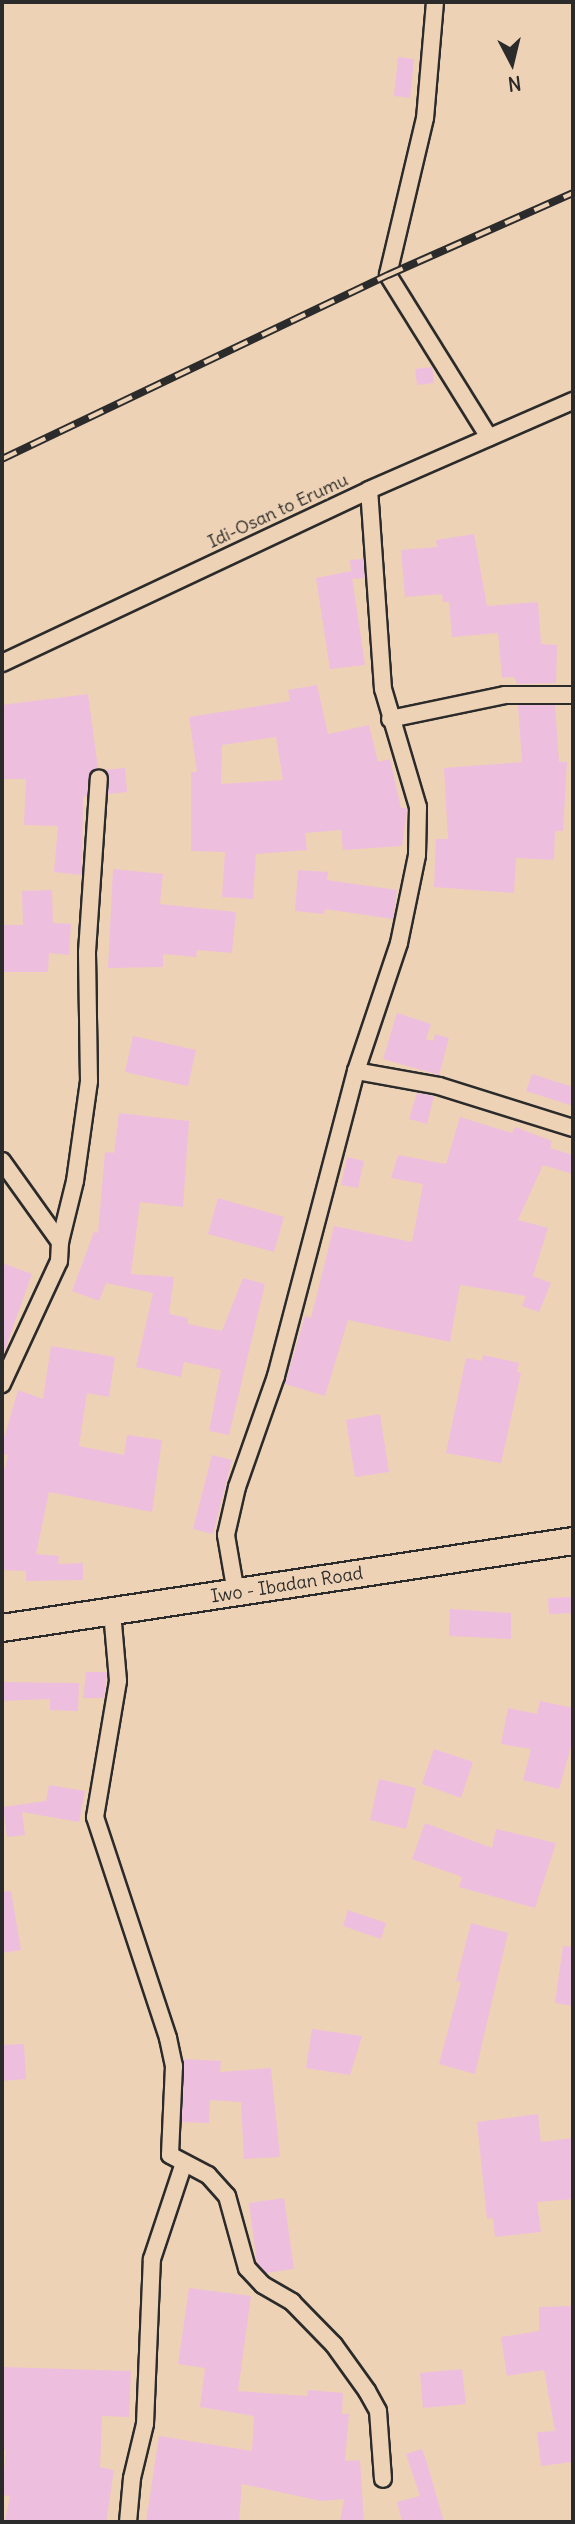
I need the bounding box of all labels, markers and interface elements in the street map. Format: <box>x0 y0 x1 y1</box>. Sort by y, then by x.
north arrow <box>477 28 547 98</box>
text: N <box>507 71 523 97</box>
street label: Idi-Osan to Erumu <box>205 469 351 553</box>
street label: Iwo - Ibadan Road <box>210 1562 364 1608</box>

